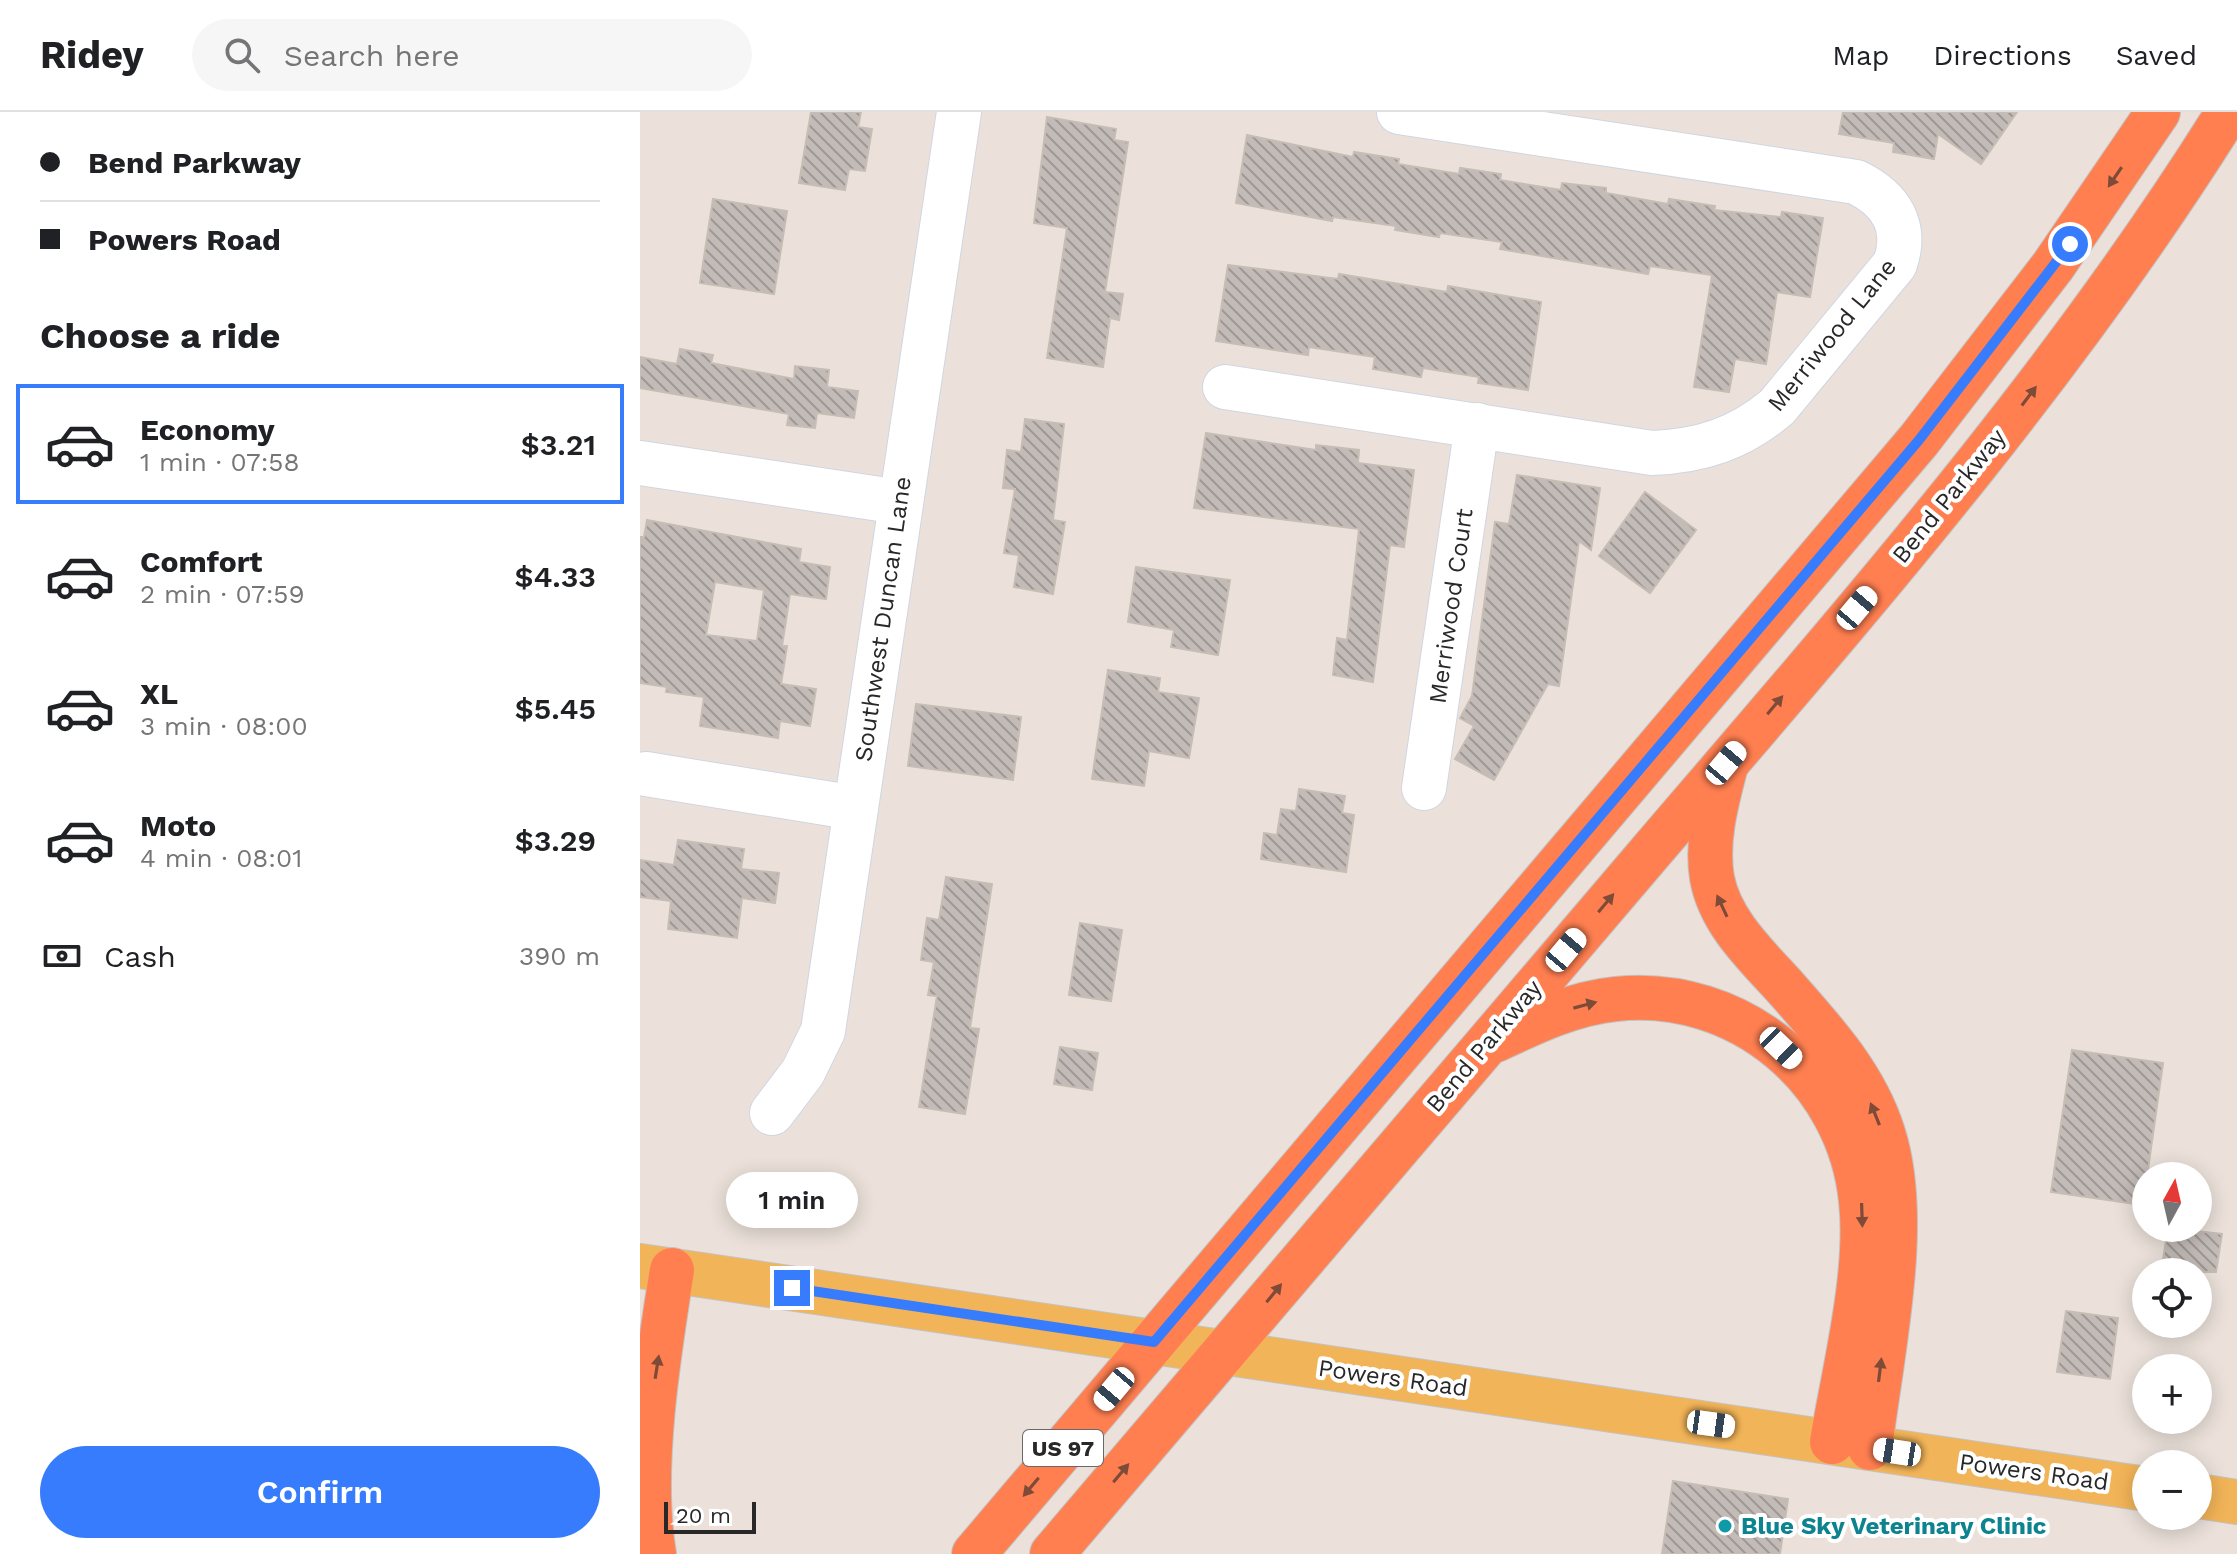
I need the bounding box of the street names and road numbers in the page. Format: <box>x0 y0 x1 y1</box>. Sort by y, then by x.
street label: Merriwood Lane <box>1762 253 1902 417</box>
street label: Bend Parkway <box>1886 423 2012 569</box>
street label: Southwest Duncan Lane <box>849 475 917 763</box>
street label: Merriwood Court <box>1423 507 1479 705</box>
street label: Bend Parkway <box>1420 974 1548 1118</box>
street label: Powers Road <box>1316 1354 1470 1402</box>
road number: US 97 <box>1023 1430 1103 1466</box>
street label: Powers Road <box>1957 1448 2111 1496</box>

